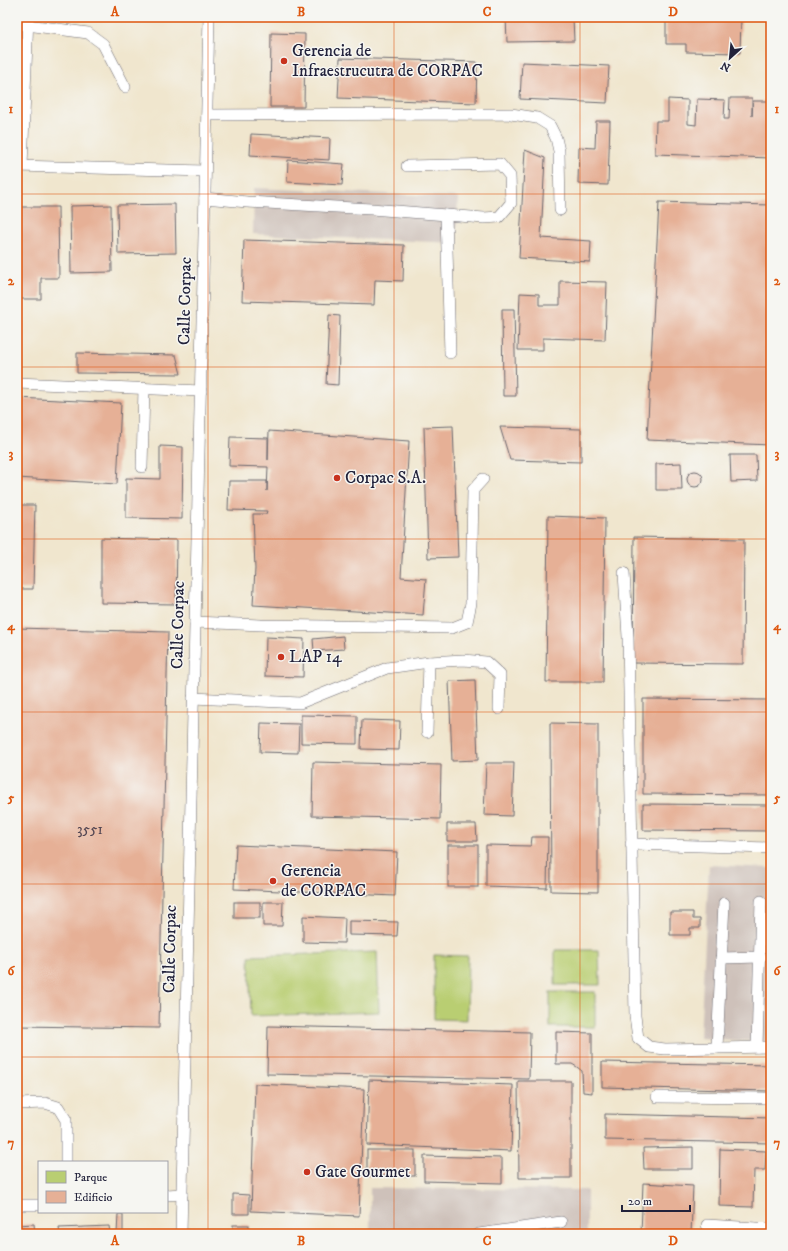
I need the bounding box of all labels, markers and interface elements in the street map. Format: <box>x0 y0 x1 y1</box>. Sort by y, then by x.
text: A <box>110 4 120 20</box>
text: B <box>297 4 305 20</box>
text: C <box>483 4 492 20</box>
text: D <box>668 4 678 20</box>
north arrow <box>710 38 750 78</box>
place label: Gerencia de Infraestrucutra de CORPAC <box>292 40 483 82</box>
marker: Gerencia de Infraestrucutra de CORPAC <box>279 56 289 66</box>
text: N <box>719 58 733 74</box>
text: 1 <box>9 101 14 117</box>
text: 1 <box>775 101 780 117</box>
street label: Calle Corpac <box>173 257 197 345</box>
text: 2 <box>8 273 15 289</box>
text: 2 <box>774 273 781 289</box>
text: 3 <box>9 446 14 462</box>
text: 3 <box>775 446 780 462</box>
place label: Corpac S.A. <box>345 467 426 489</box>
marker: Corpac S.A. <box>332 473 342 483</box>
street label: Calle Corpac <box>166 581 190 669</box>
text: 4 <box>6 618 15 635</box>
text: 4 <box>772 618 781 635</box>
place label: LAP 14 <box>289 646 343 668</box>
marker: LAP 14 <box>276 652 286 662</box>
text: 5 <box>7 790 15 806</box>
text: 5 <box>773 790 781 806</box>
house number: 3551 <box>77 820 103 839</box>
place label: Gerencia de CORPAC <box>281 860 366 902</box>
marker: Gerencia de CORPAC <box>268 876 278 886</box>
street label: Calle Corpac <box>158 905 182 993</box>
text: 6 <box>8 963 16 979</box>
text: 6 <box>774 963 782 979</box>
text: 7 <box>8 1135 15 1151</box>
text: 7 <box>774 1135 781 1151</box>
legend <box>38 1161 168 1213</box>
place label: Gate Gourmet <box>315 1161 411 1183</box>
marker: Gate Gourmet <box>302 1167 312 1177</box>
text: Parque <box>74 1170 107 1185</box>
scale bar <box>622 1187 690 1213</box>
text: Edificio <box>74 1190 113 1205</box>
text: 20 m <box>628 1194 652 1209</box>
text: A <box>110 1233 120 1249</box>
text: B <box>297 1233 305 1249</box>
text: C <box>483 1233 492 1249</box>
text: D <box>668 1233 678 1249</box>

